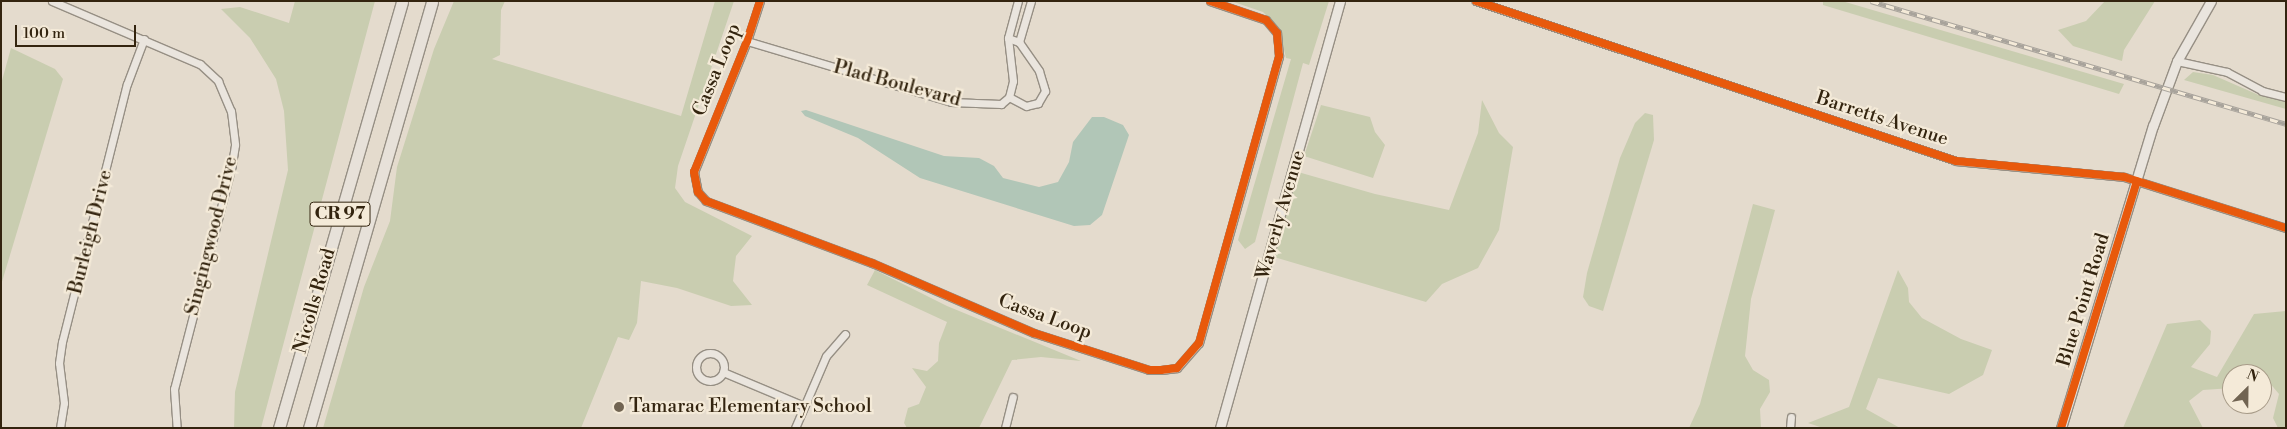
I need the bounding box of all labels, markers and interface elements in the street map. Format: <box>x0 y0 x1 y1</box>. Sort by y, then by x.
scale bar <box>18 15 139 47</box>
street label: Cassa Loop <box>688 20 746 120</box>
text: 100 m <box>23 24 65 43</box>
street label: Plad Boulevard <box>831 56 963 112</box>
street label: Barretts Avenue <box>1813 87 1951 151</box>
street label: Waverly Avenue <box>1252 148 1310 282</box>
street label: Singingwood Drive <box>181 154 243 318</box>
street label: Burleigh Drive <box>65 168 117 296</box>
road number: CR 97 <box>309 198 371 230</box>
street label: Blue Point Road <box>2053 231 2115 369</box>
street label: Nicolls Road <box>289 246 341 356</box>
street label: Cassa Loop <box>995 290 1095 344</box>
north arrow <box>2222 364 2272 414</box>
text: N <box>2244 366 2261 387</box>
place label: Tamarac Elementary School <box>629 396 872 418</box>
marker: Tamarac Elementary School <box>613 401 625 413</box>

